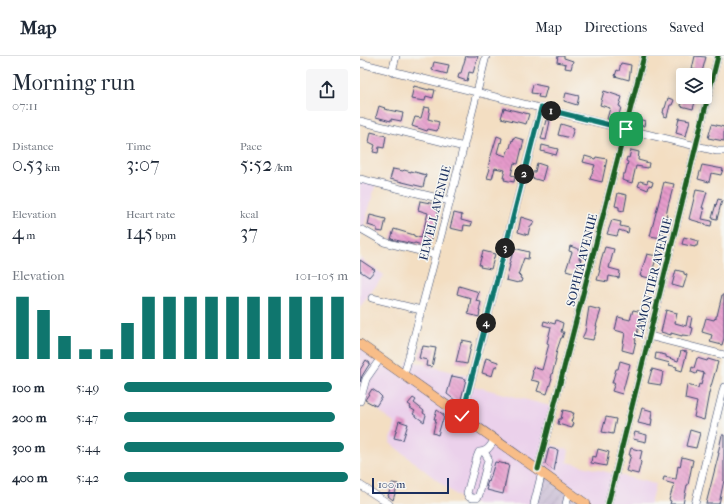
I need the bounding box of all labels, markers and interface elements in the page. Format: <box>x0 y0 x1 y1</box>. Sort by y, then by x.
text: Map <box>20 17 56 39</box>
text: Map <box>535 19 562 36</box>
text: Directions <box>584 19 647 36</box>
text: Saved <box>669 19 704 36</box>
map controls <box>676 68 712 104</box>
button: layers <box>676 68 712 104</box>
button: share <box>306 69 348 111</box>
text: Morning run <box>12 70 135 96</box>
text: 07:11 <box>12 98 38 113</box>
pin: 1 <box>541 101 561 121</box>
text: 1 <box>549 104 553 117</box>
pin <box>609 112 643 146</box>
icon: arrive <box>615 118 637 140</box>
text: Distance <box>12 140 53 153</box>
text: Time <box>126 140 151 153</box>
text: Pace <box>240 140 262 153</box>
text: 0.53 <box>12 153 43 176</box>
text: 3:07 <box>126 153 160 176</box>
text: 5:52 <box>240 153 272 176</box>
text: km <box>43 161 60 174</box>
text: /km <box>272 161 292 174</box>
street label: ELWELL AVENUE <box>416 164 454 262</box>
pin: 2 <box>514 164 534 184</box>
text: 2 <box>521 167 527 180</box>
text: Elevation <box>12 208 56 221</box>
text: Heart rate <box>126 208 175 221</box>
text: kcal <box>240 208 259 221</box>
street label: SOPHIA AVENUE <box>564 212 600 308</box>
street label: LAMONTIER AVENUE <box>631 216 675 340</box>
text: 4 <box>12 221 24 244</box>
text: 145 <box>126 221 153 244</box>
text: 37 <box>240 221 258 244</box>
text: m <box>24 229 35 242</box>
text: bpm <box>153 229 176 242</box>
pin: 3 <box>495 238 515 258</box>
text: 3 <box>503 241 507 254</box>
text: Elevation <box>12 268 65 283</box>
text: 101–105 m <box>295 268 348 283</box>
pin: 4 <box>476 313 496 333</box>
text: 4 <box>483 316 489 329</box>
text: 100 m <box>12 380 45 395</box>
text: 5:49 <box>76 380 99 395</box>
pin <box>445 399 479 433</box>
icon: check <box>451 405 473 427</box>
text: 200 m <box>12 410 47 425</box>
text: 5:47 <box>76 410 98 425</box>
text: 300 m <box>12 440 45 455</box>
text: 5:44 <box>76 440 100 455</box>
text: 400 m <box>12 470 48 485</box>
text: 5:42 <box>76 470 99 485</box>
scale bar <box>372 476 449 495</box>
text: 100 m <box>378 478 406 491</box>

